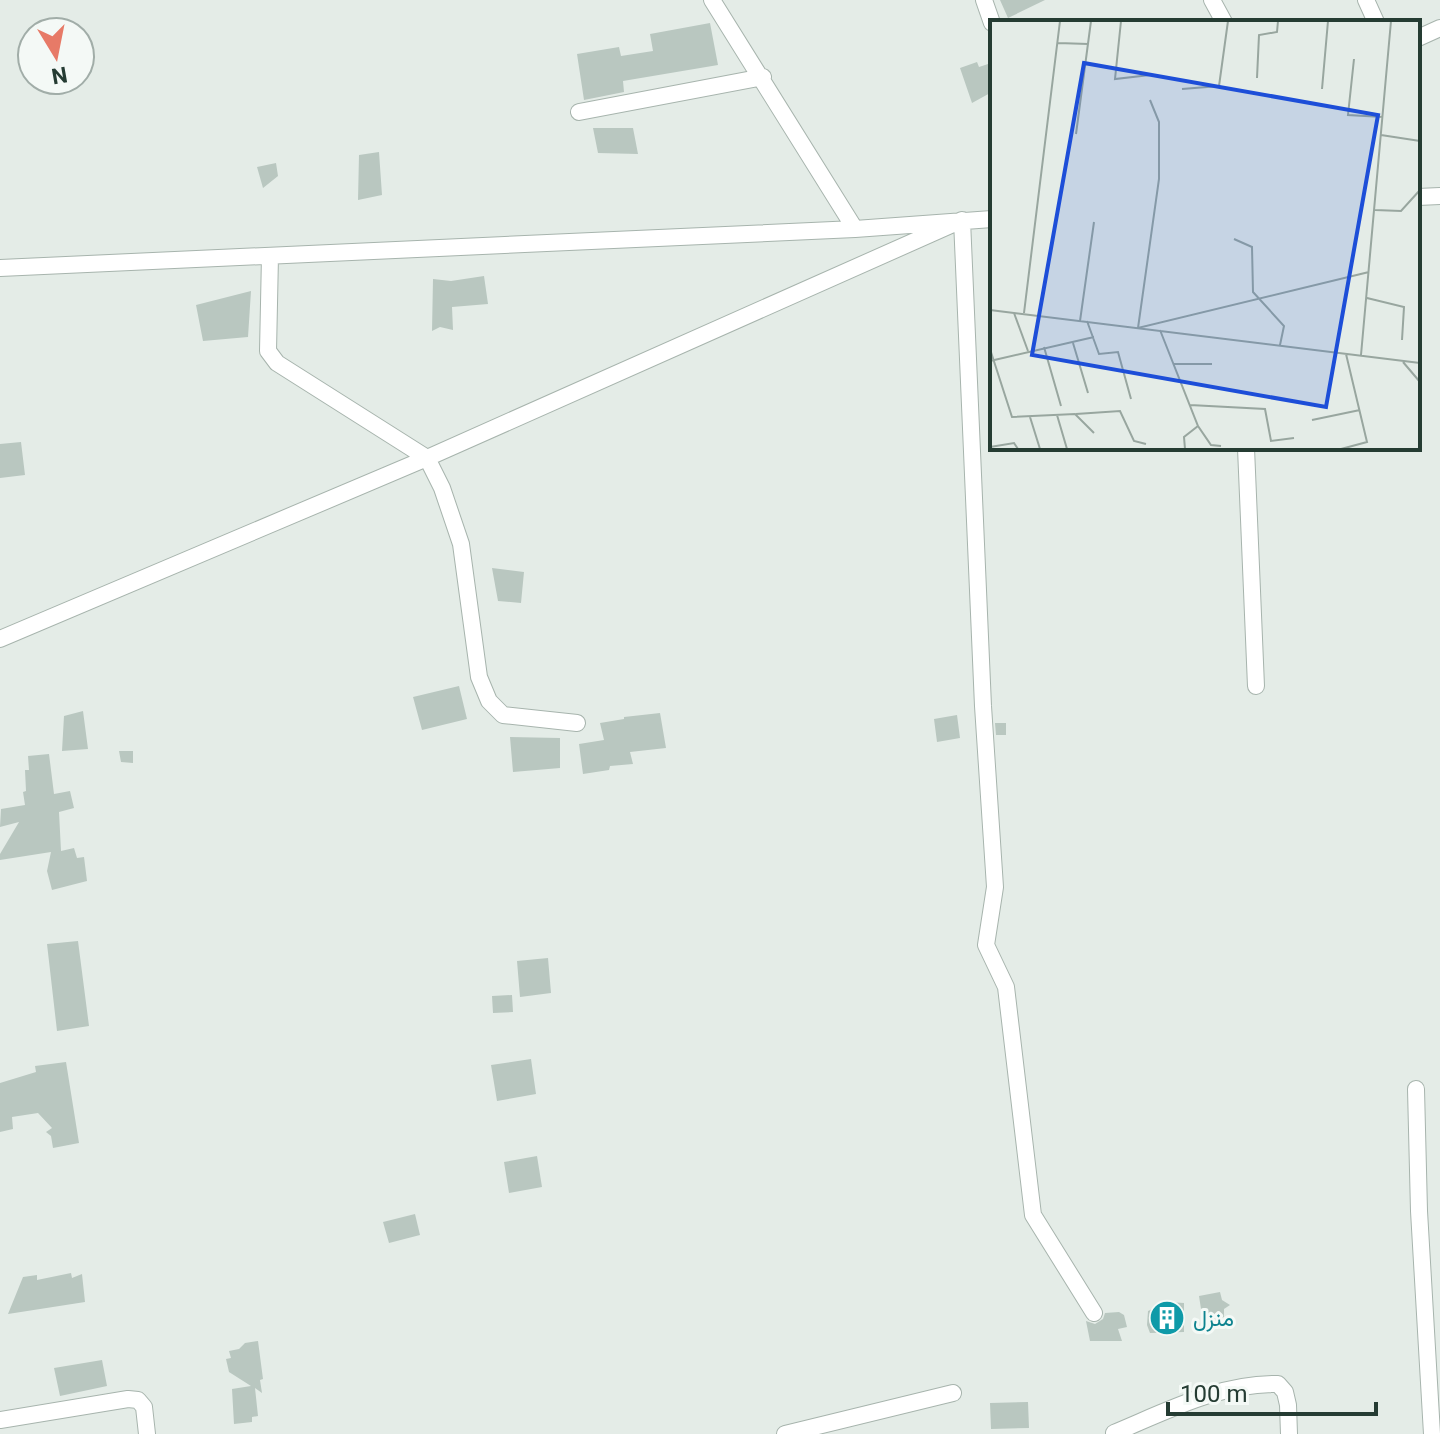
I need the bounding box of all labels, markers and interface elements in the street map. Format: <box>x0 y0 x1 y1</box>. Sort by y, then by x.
north arrow <box>16 16 96 96</box>
inset map <box>990 20 1420 450</box>
text: N <box>50 62 69 89</box>
building icon: منزل <box>1148 1299 1186 1337</box>
place label: منزل <box>1193 1306 1234 1332</box>
scale bar <box>1168 1366 1376 1416</box>
text: 100 m <box>1180 1380 1247 1408</box>

